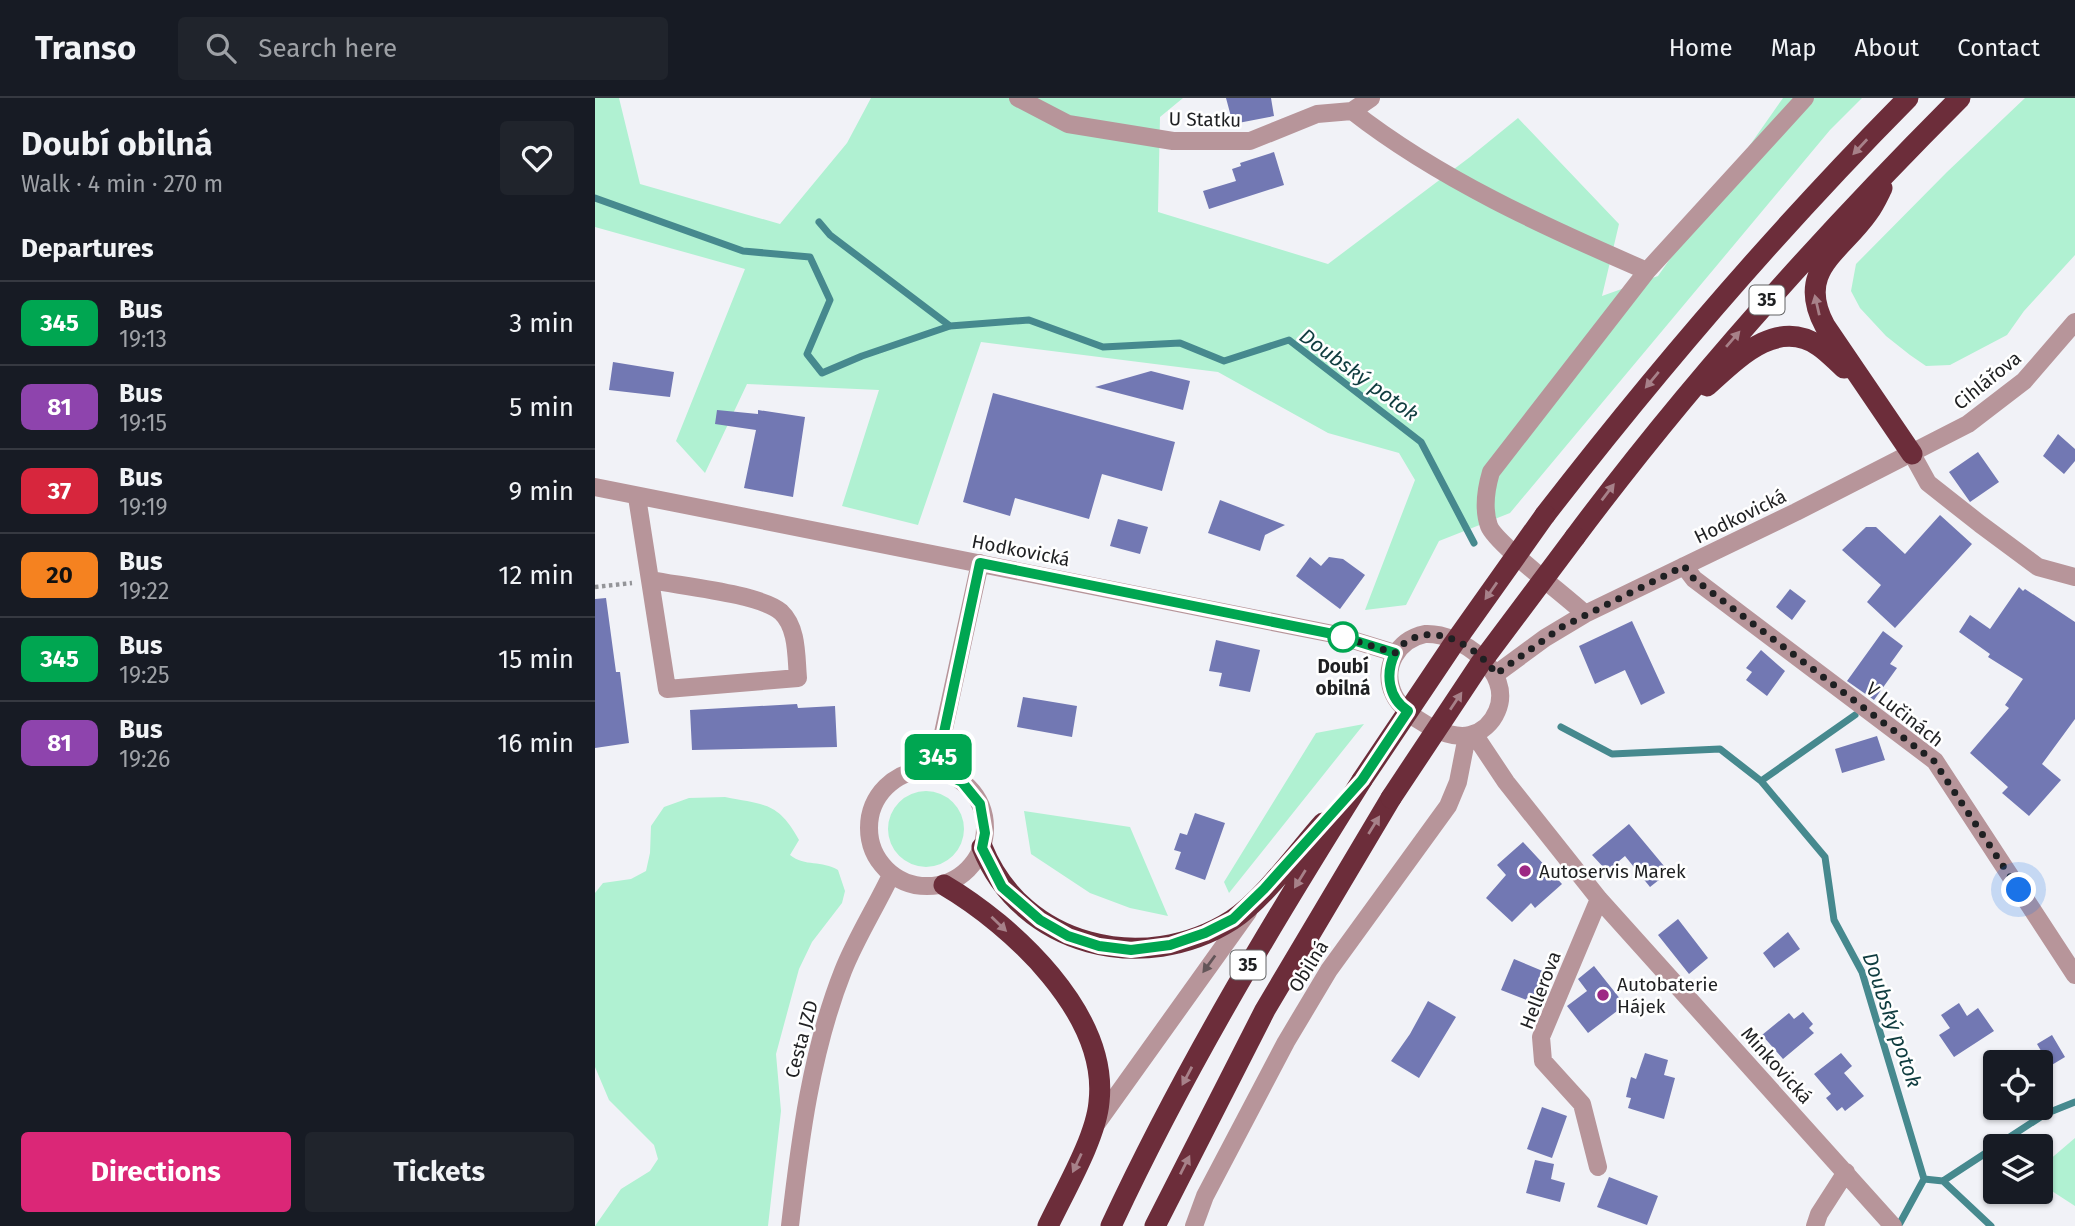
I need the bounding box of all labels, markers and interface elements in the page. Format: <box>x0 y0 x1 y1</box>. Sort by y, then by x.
search box <box>178 17 668 80</box>
text: Transo <box>35 28 136 68</box>
icon: search <box>202 29 240 67</box>
text: Search here <box>258 33 397 64</box>
text: Home <box>1669 34 1733 62</box>
text: Map <box>1771 34 1817 62</box>
text: About <box>1855 34 1919 62</box>
text: Contact <box>1957 34 2040 62</box>
street label: U Statku <box>1169 107 1241 132</box>
button: heart <box>500 121 574 195</box>
text: Doubí obilná <box>21 124 213 164</box>
one-way arrow <box>1852 138 1868 156</box>
text: Walk · 4 min · 270 m <box>21 170 223 198</box>
text: Departures <box>21 233 154 264</box>
road number: 35 <box>1749 286 1785 314</box>
text: Bus <box>119 294 162 325</box>
one-way arrow <box>1812 294 1823 316</box>
text: 3 min <box>509 308 574 339</box>
text: 345 <box>40 309 79 337</box>
water label: Doubský potok <box>1294 323 1424 427</box>
text: 19:13 <box>119 325 167 353</box>
one-way arrow <box>1725 330 1740 347</box>
street label: Cihlářova <box>1949 346 2026 415</box>
one-way arrow <box>1645 372 1660 389</box>
text: Bus <box>119 378 162 409</box>
text: 5 min <box>509 392 574 423</box>
text: 81 <box>47 393 72 421</box>
text: 19:15 <box>119 409 167 437</box>
text: Bus <box>119 462 162 493</box>
text: 9 min <box>509 476 574 507</box>
text: 37 <box>48 477 71 505</box>
one-way arrow <box>1601 483 1615 501</box>
street label: Hodkovická <box>1690 484 1790 549</box>
text: 19:19 <box>119 493 168 521</box>
street label: Hodkovická <box>970 530 1072 571</box>
text: Bus <box>119 546 162 577</box>
text: 12 min <box>498 560 574 591</box>
text: 20 <box>46 561 73 589</box>
text: 19:22 <box>119 577 169 605</box>
one-way arrow <box>1484 582 1498 600</box>
marker: Doubí obilná <box>1328 622 1358 652</box>
text: Bus <box>119 630 162 661</box>
text: 15 min <box>498 644 574 675</box>
text: 345 <box>40 645 79 673</box>
place label: Doubí obilná <box>1316 655 1370 700</box>
text: 19:25 <box>119 661 169 689</box>
street label: V Lučinách <box>1861 677 1948 752</box>
one-way arrow <box>1449 691 1462 710</box>
text: Bus <box>119 714 162 745</box>
text: 16 min <box>497 728 574 759</box>
text: 81 <box>47 729 72 757</box>
line badge: 345 <box>898 734 978 780</box>
text: 345 <box>919 743 957 771</box>
text: 19:26 <box>119 745 170 773</box>
one-way arrow <box>1368 815 1381 835</box>
place label: Autoservis Marek <box>1539 860 1686 883</box>
marker: Autoservis Marek <box>1517 863 1533 879</box>
one-way arrow <box>1294 869 1307 889</box>
your location <box>2001 872 2036 907</box>
one-way arrow <box>990 916 1007 932</box>
street label: Obilná <box>1284 936 1333 996</box>
street label: Hellerova <box>1515 948 1566 1033</box>
water label: Doubský potok <box>1857 949 1927 1091</box>
road number: 35 <box>1231 950 1265 980</box>
one-way arrow <box>1202 955 1216 973</box>
place label: Autobaterie Hájek <box>1617 973 1718 1018</box>
marker: Autobaterie Hájek <box>1595 987 1611 1003</box>
street label: Cesta JZD <box>780 998 823 1081</box>
street label: Minkovická <box>1736 1022 1817 1108</box>
map controls <box>1983 1050 2053 1204</box>
button: locate <box>1983 1050 2053 1120</box>
one-way arrow <box>1181 1066 1192 1086</box>
button: Directions <box>21 1132 291 1212</box>
button: Tickets <box>305 1132 574 1212</box>
button: layers <box>1983 1134 2053 1204</box>
one-way arrow <box>1071 1152 1082 1173</box>
one-way arrow <box>1178 1154 1190 1174</box>

